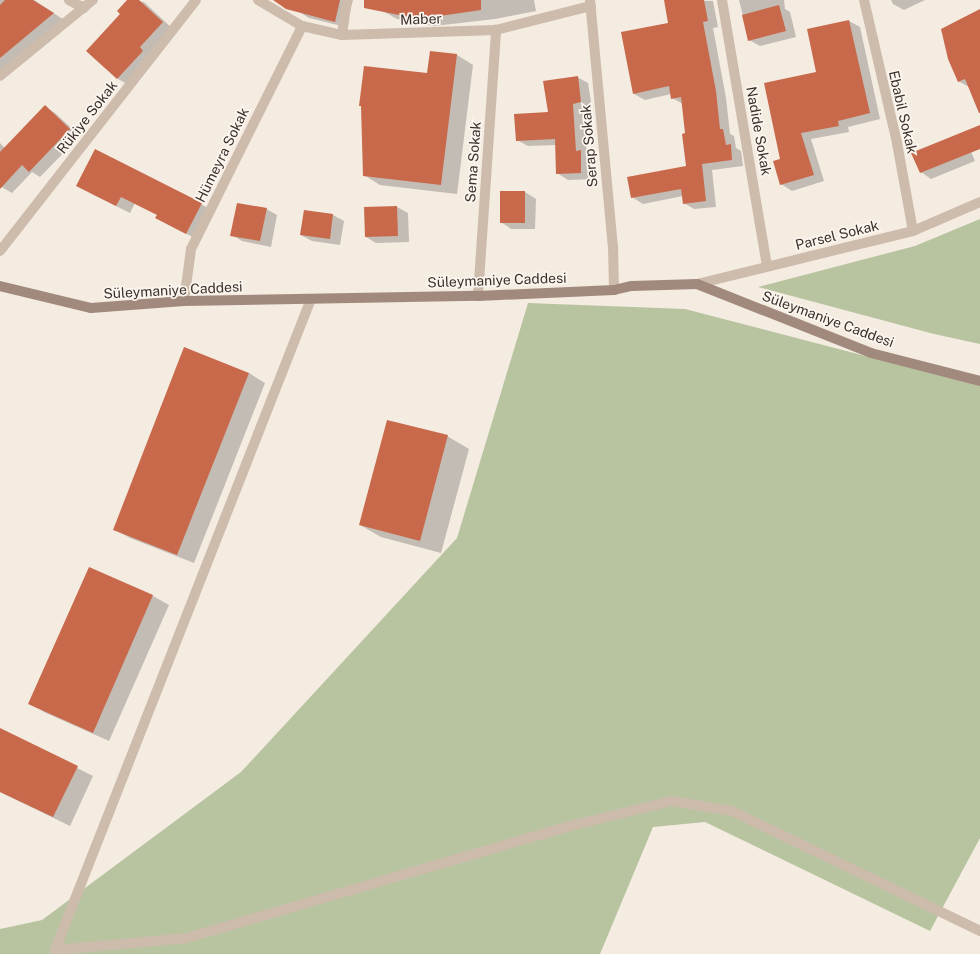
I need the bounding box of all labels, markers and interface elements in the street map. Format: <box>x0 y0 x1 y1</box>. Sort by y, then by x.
street label: Maber <box>400 10 442 28</box>
street label: Ebabil Sokak <box>885 69 921 155</box>
street label: Rükiye Sokak <box>53 77 121 157</box>
street label: Nadide Sokak <box>743 85 775 177</box>
street label: Serap Sokak <box>577 104 601 188</box>
street label: Hümeyra Sokak <box>192 105 252 205</box>
street label: Sema Sokak <box>462 121 484 203</box>
street label: Parsel Sokak <box>794 217 880 253</box>
street label: Süleymaniye Caddesi <box>427 269 567 291</box>
street label: Süleymaniye Caddesi <box>103 278 243 302</box>
street label: Süleymaniye Caddesi <box>760 287 896 351</box>

